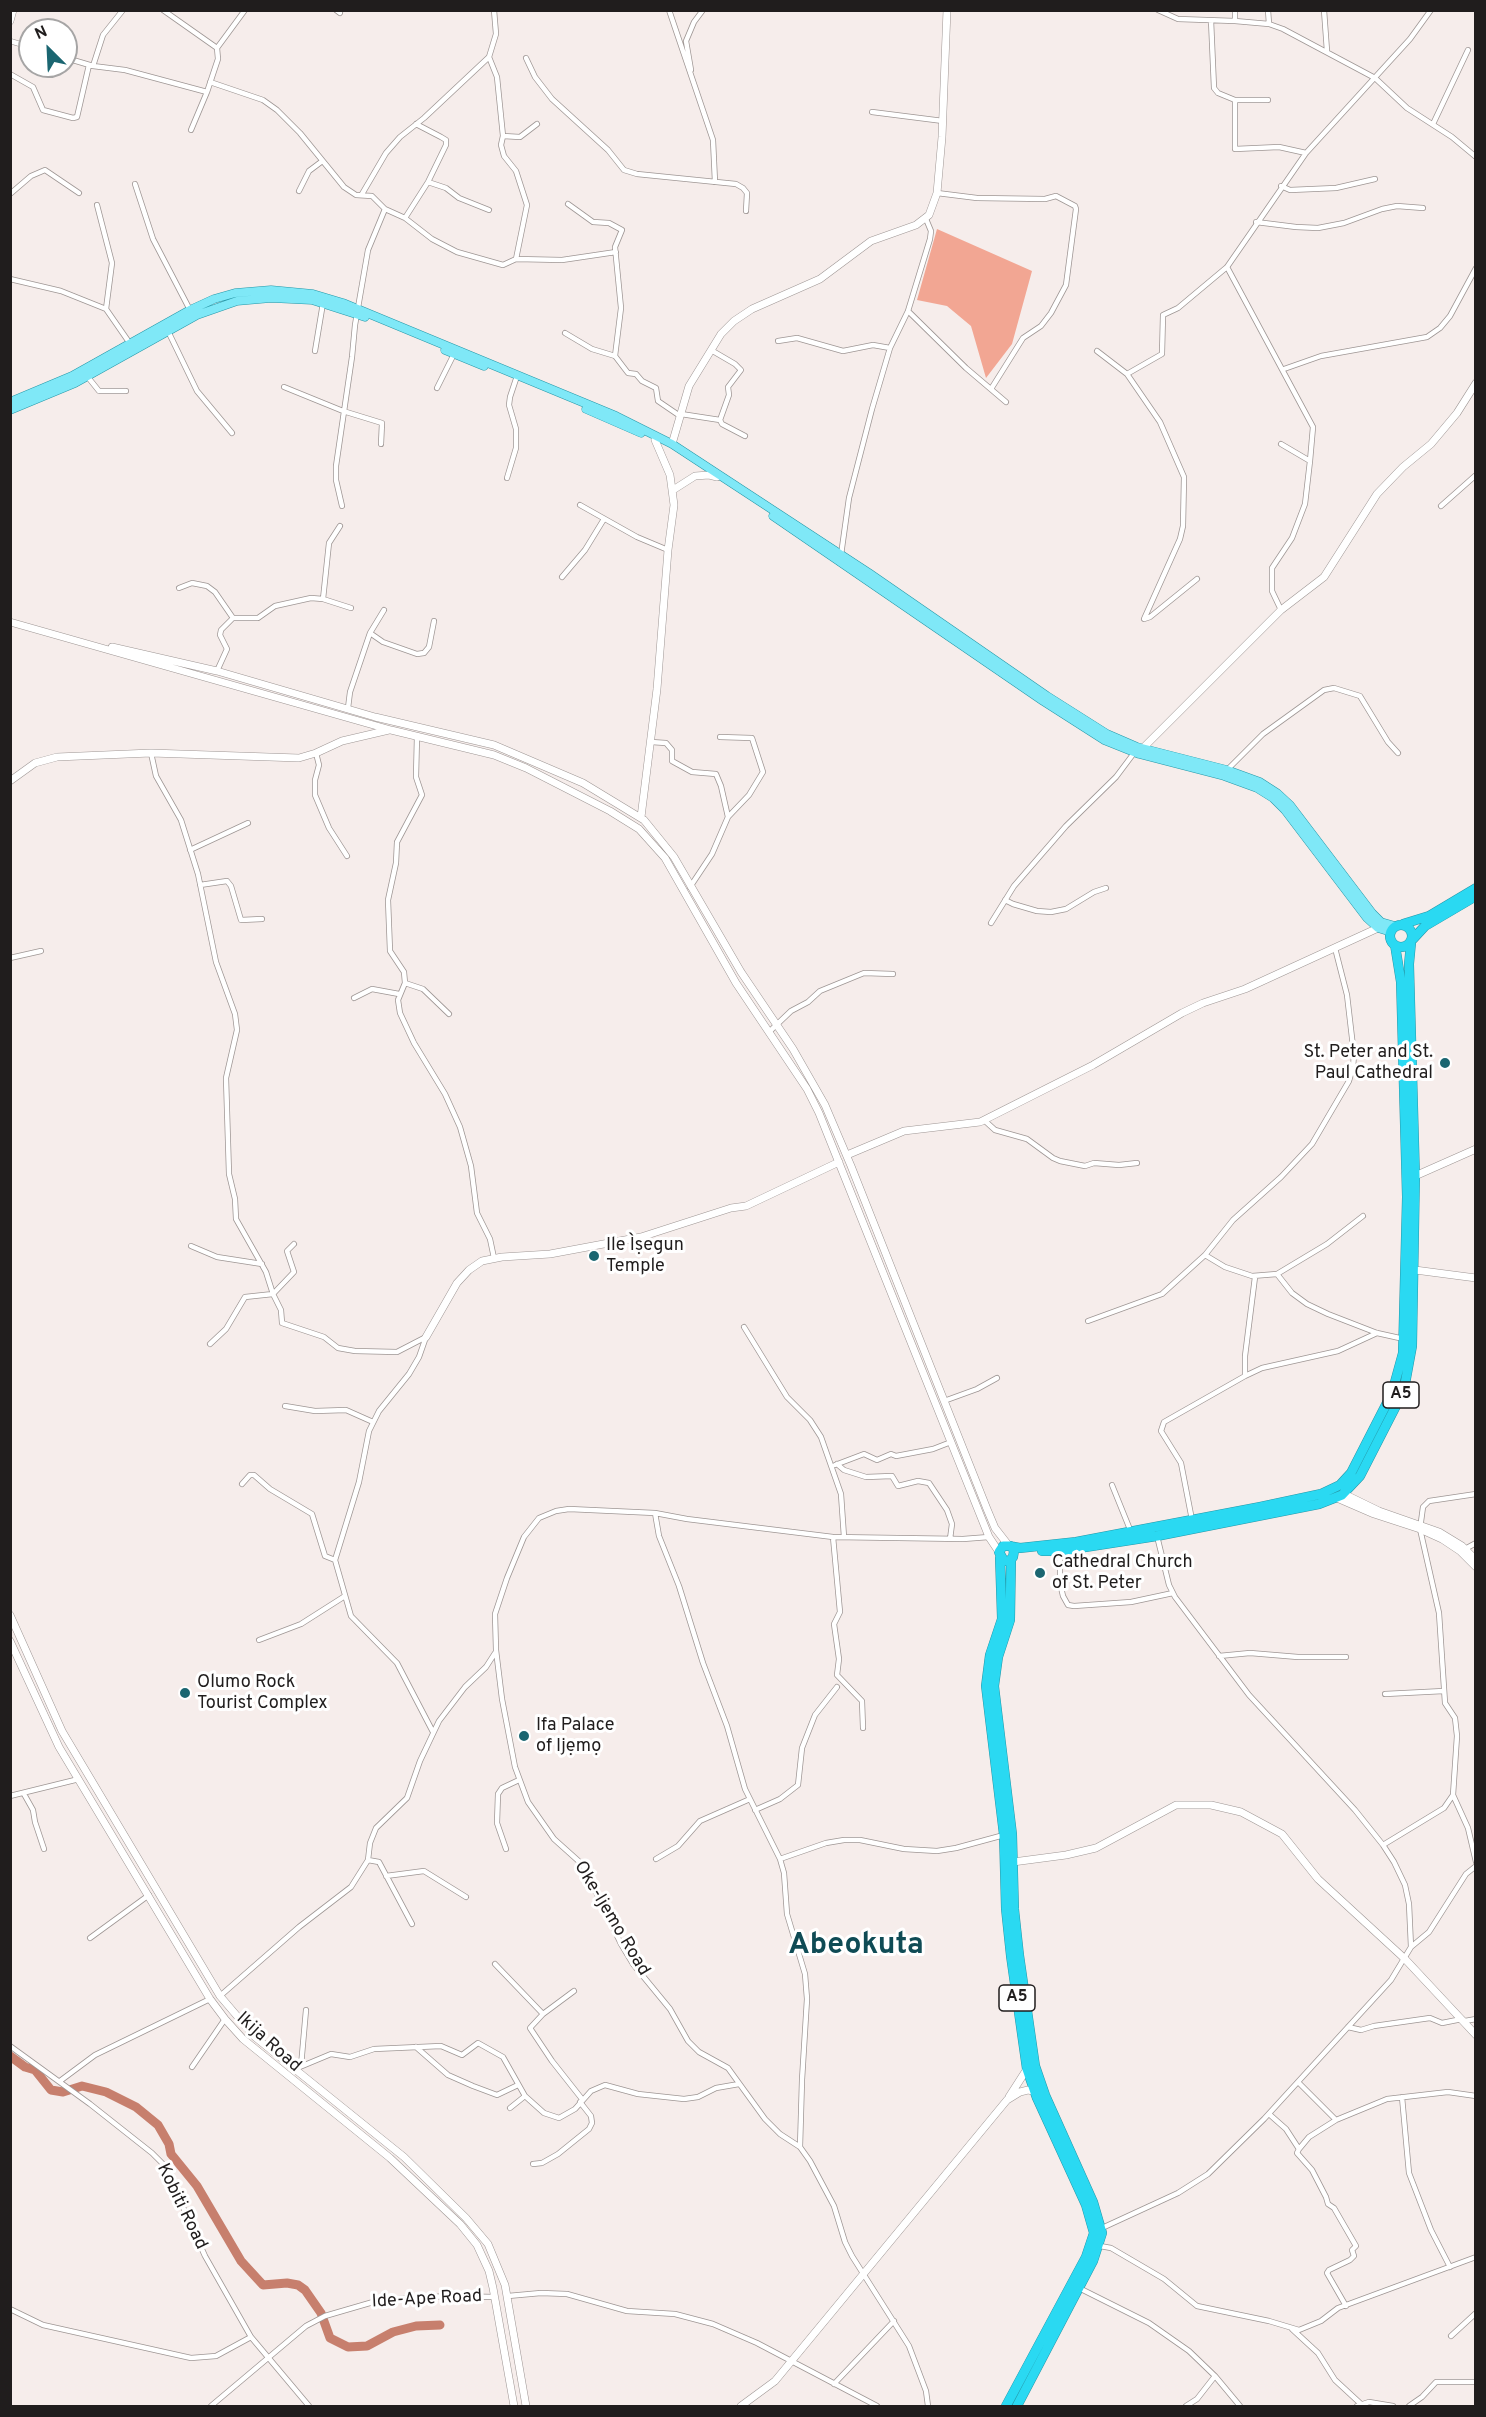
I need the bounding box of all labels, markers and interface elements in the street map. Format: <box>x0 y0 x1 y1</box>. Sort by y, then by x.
north arrow <box>18 18 78 78</box>
text: N <box>32 22 51 45</box>
place label: St. Peter and St. Paul Cathedral <box>1304 1042 1433 1084</box>
marker: St. Peter and St. Paul Cathedral <box>1438 1056 1452 1070</box>
place label: Ile Ìṣegun Temple <box>606 1235 684 1278</box>
marker: Ile Ìṣegun Temple <box>587 1249 601 1263</box>
road number: A5 <box>1383 1382 1419 1408</box>
place label: Cathedral Church of St. Peter <box>1052 1552 1193 1594</box>
marker: Cathedral Church of St. Peter <box>1033 1566 1047 1580</box>
place label: Olumo Rock Tourist Complex <box>197 1672 327 1714</box>
marker: Olumo Rock Tourist Complex <box>178 1686 192 1700</box>
place label: Ifa Palace of Ijẹmọ <box>536 1715 614 1758</box>
marker: Ifa Palace of Ijẹmọ <box>517 1729 531 1743</box>
street label: Oke-Ijemo Road <box>568 1858 654 1980</box>
district label: Abeokuta <box>788 1929 924 1965</box>
road number: A5 <box>999 1985 1035 2011</box>
street label: Ikija Road <box>231 2008 305 2078</box>
street label: Kobiti Road <box>151 2160 211 2254</box>
street label: Ide-Ape Road <box>371 2286 483 2314</box>

